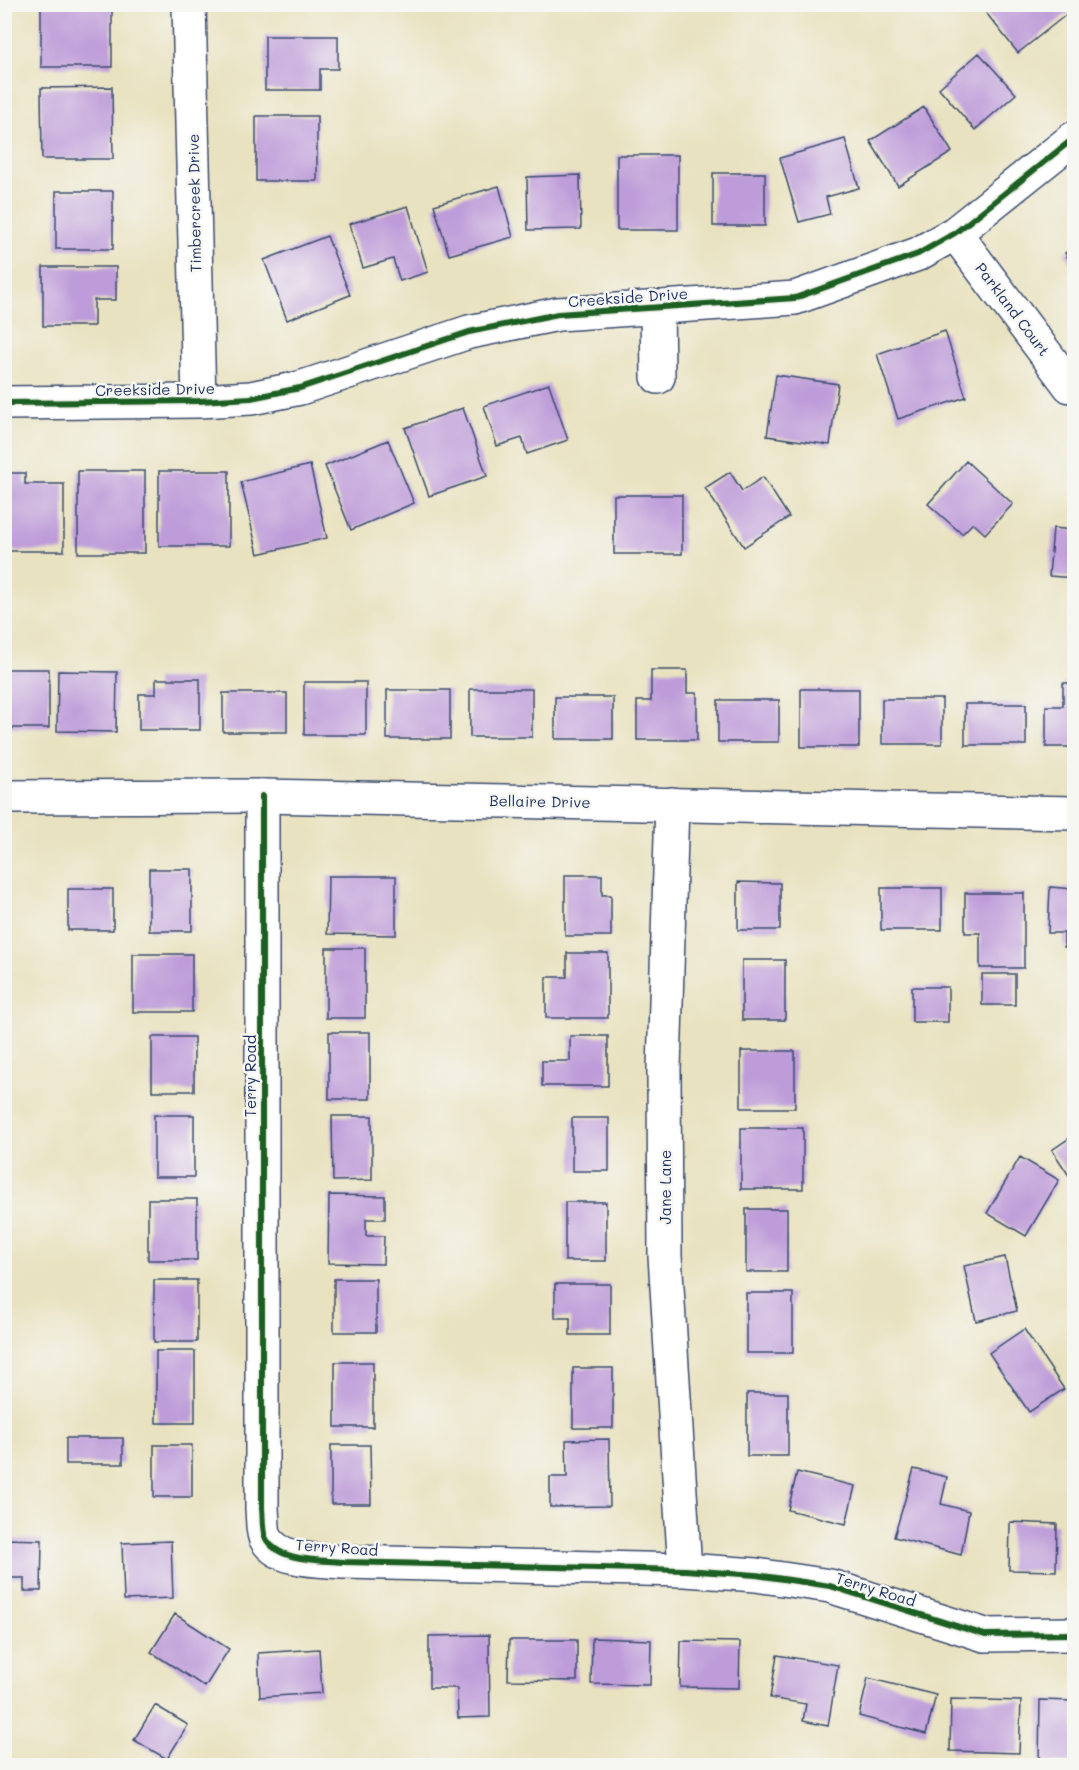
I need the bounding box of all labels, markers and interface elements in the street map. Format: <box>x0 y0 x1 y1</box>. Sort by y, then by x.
street label: Timbercreek Drive <box>183 134 205 272</box>
street label: Parkland Court <box>971 258 1055 360</box>
street label: Creekside Drive <box>567 283 689 311</box>
street label: Creekside Drive <box>95 378 215 400</box>
street label: Bellaire Drive <box>489 790 591 812</box>
street label: Terry Road <box>240 1035 260 1117</box>
street label: Jane Lane <box>655 1150 675 1224</box>
street label: Terry Road <box>295 1534 379 1560</box>
street label: Terry Road <box>834 1567 918 1611</box>

